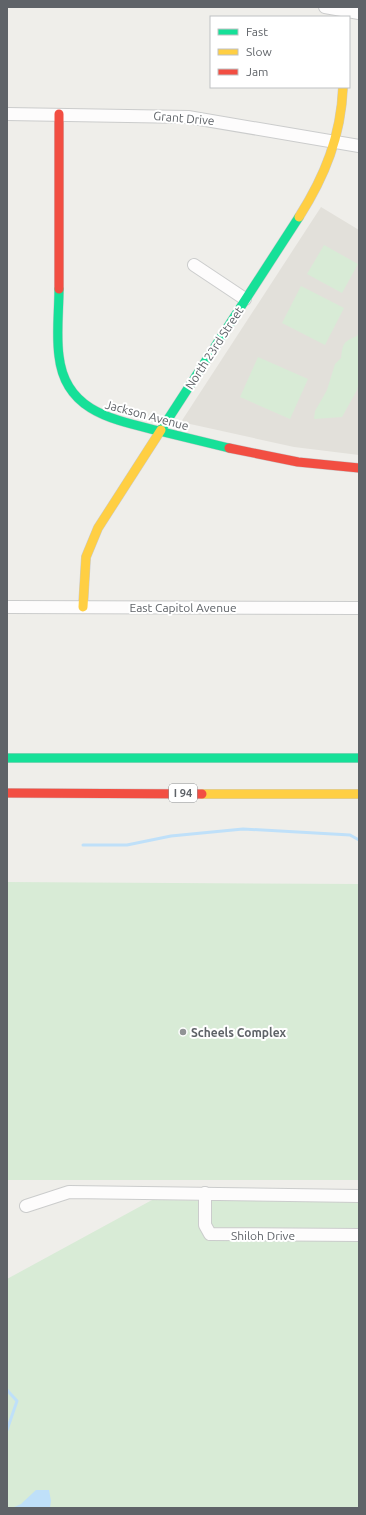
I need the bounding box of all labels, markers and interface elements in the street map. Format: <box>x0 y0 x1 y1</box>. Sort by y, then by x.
legend <box>210 16 350 88</box>
text: Fast <box>246 25 268 38</box>
text: Slow <box>246 45 272 58</box>
text: Jam <box>246 65 268 78</box>
street label: Grant Drive <box>153 109 215 127</box>
street label: North 23rd Street <box>182 304 246 392</box>
street label: Jackson Avenue <box>104 398 190 432</box>
street label: East Capitol Avenue <box>129 601 237 614</box>
road number: I 94 <box>169 784 197 802</box>
place label: Scheels Complex <box>191 1026 287 1039</box>
marker: Scheels Complex <box>178 1027 188 1037</box>
street label: Shiloh Drive <box>231 1229 295 1242</box>

